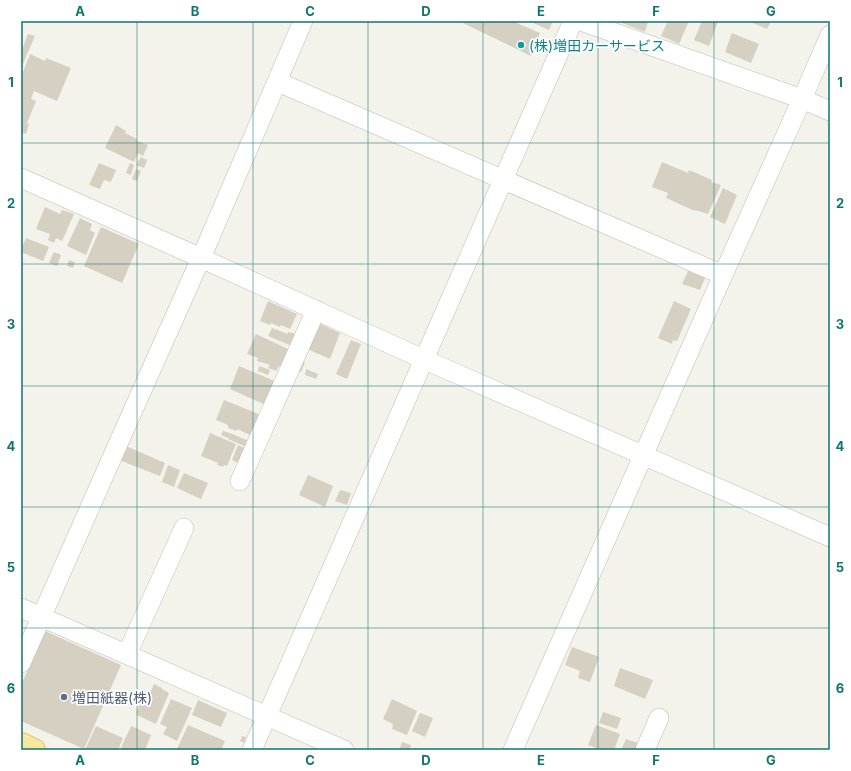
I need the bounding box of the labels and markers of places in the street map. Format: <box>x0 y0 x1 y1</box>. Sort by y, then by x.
place label: (株)増田カーサービス <box>529 37 665 54</box>
marker: (株)増田カーサービス <box>516 40 526 50</box>
place label: 増田紙器(株) <box>72 689 152 706</box>
marker: 増田紙器(株) <box>59 692 69 702</box>

